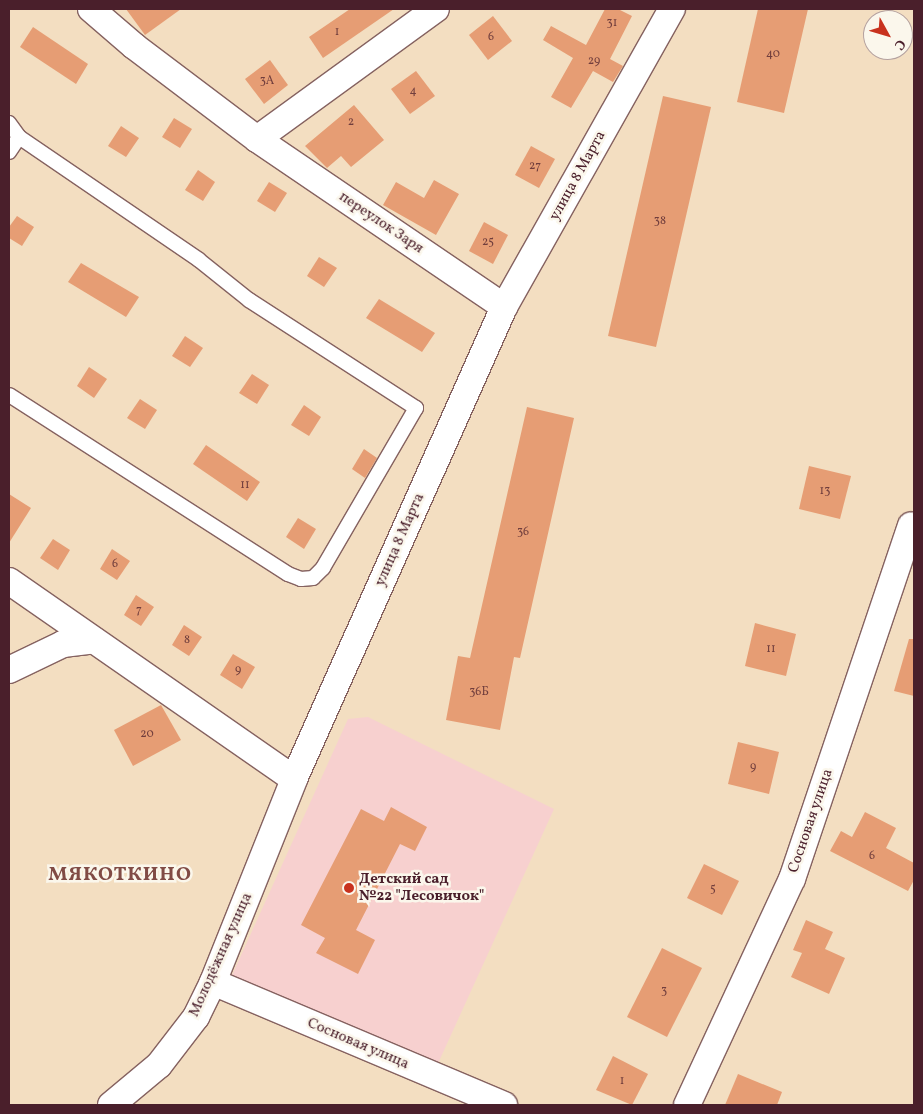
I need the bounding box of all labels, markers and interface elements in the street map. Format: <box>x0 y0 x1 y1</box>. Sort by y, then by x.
north arrow <box>863 10 913 60</box>
house number: 31 <box>607 17 617 31</box>
house number: 1 <box>335 26 339 40</box>
house number: 6 <box>488 31 494 45</box>
text: С <box>889 35 909 54</box>
house number: 40 <box>766 48 780 62</box>
house number: 29 <box>588 55 600 69</box>
house number: 3А <box>260 75 274 89</box>
house number: 4 <box>409 85 417 99</box>
house number: 2 <box>348 116 354 130</box>
street label: улица 8 Марта <box>546 128 610 224</box>
house number: 27 <box>529 160 541 174</box>
street label: переулок Заря <box>335 188 427 258</box>
house number: 38 <box>654 215 666 229</box>
house number: 25 <box>482 236 494 250</box>
house number: 11 <box>240 479 250 493</box>
house number: 13 <box>820 485 830 499</box>
street label: улица 8 Марта <box>371 491 429 589</box>
house number: 36 <box>517 526 529 540</box>
house number: 6 <box>112 558 118 572</box>
house number: 7 <box>136 604 142 618</box>
house number: 8 <box>184 634 190 648</box>
house number: 11 <box>766 643 776 657</box>
house number: 9 <box>235 664 241 678</box>
house number: 36Б <box>469 686 489 700</box>
house number: 20 <box>140 728 154 742</box>
house number: 9 <box>750 761 756 775</box>
street label: Сосновая улица <box>785 766 837 876</box>
house number: 6 <box>869 850 875 864</box>
district label: МЯКОТКИНО <box>47 863 193 887</box>
place label: Детский сад №22 "Лесовичок" <box>359 870 484 905</box>
marker: Детский сад №22 "Лесовичок" <box>343 882 355 894</box>
house number: 5 <box>710 883 716 897</box>
street label: Молодёжная улица <box>185 890 257 1020</box>
house number: 3 <box>661 985 667 999</box>
street label: Сосновая улица <box>304 1014 412 1074</box>
house number: 1 <box>620 1075 624 1089</box>

